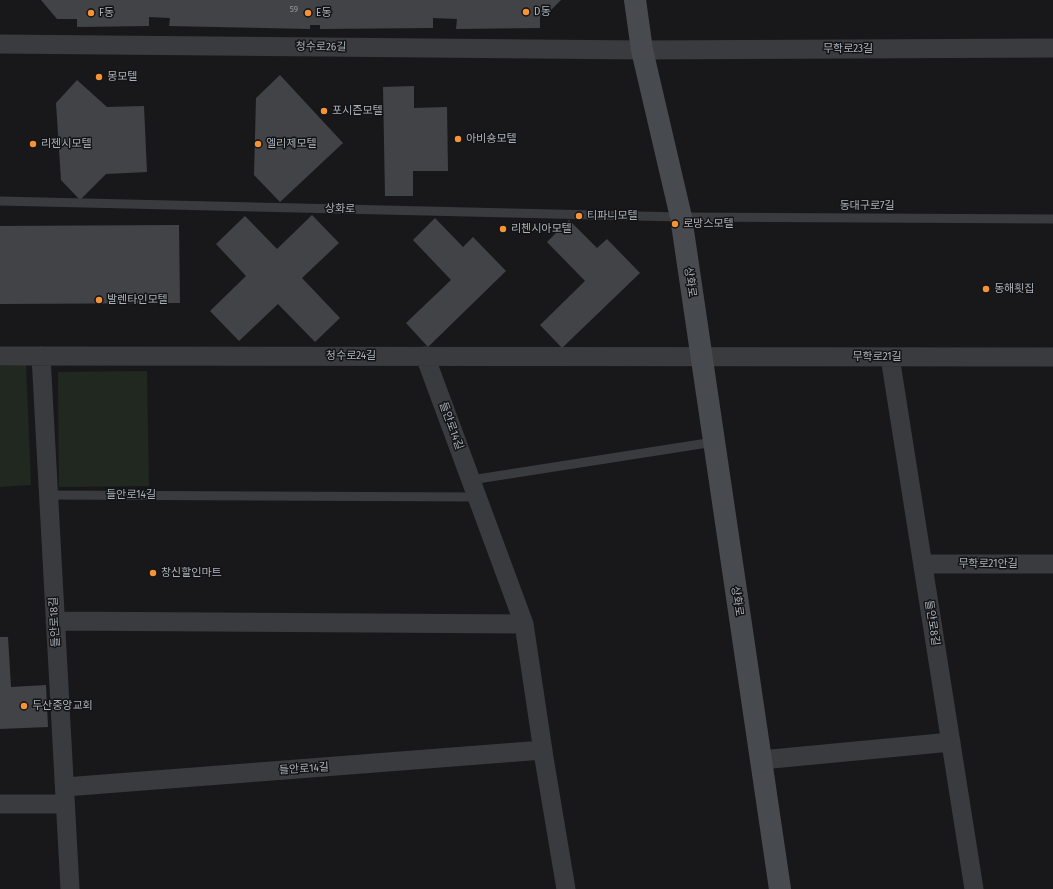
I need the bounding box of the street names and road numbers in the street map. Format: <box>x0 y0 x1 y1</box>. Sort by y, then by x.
street label: 청수로26길 <box>295 40 347 54</box>
street label: 무학로23길 <box>823 42 873 56</box>
street label: 동대구로7길 <box>839 199 895 213</box>
street label: 상화로 <box>325 202 355 216</box>
street label: 상화로 <box>681 266 699 298</box>
street label: 청수로24길 <box>326 349 376 363</box>
street label: 무학로21길 <box>852 350 902 364</box>
street label: 들안로14길 <box>436 400 466 452</box>
street label: 들안로14길 <box>106 488 156 502</box>
street label: 무학로21안길 <box>958 557 1018 571</box>
street label: 상화로 <box>728 585 746 617</box>
street label: 들안로18길 <box>47 597 63 647</box>
street label: 들안로8길 <box>922 599 942 647</box>
street label: 들안로14길 <box>279 761 329 777</box>

